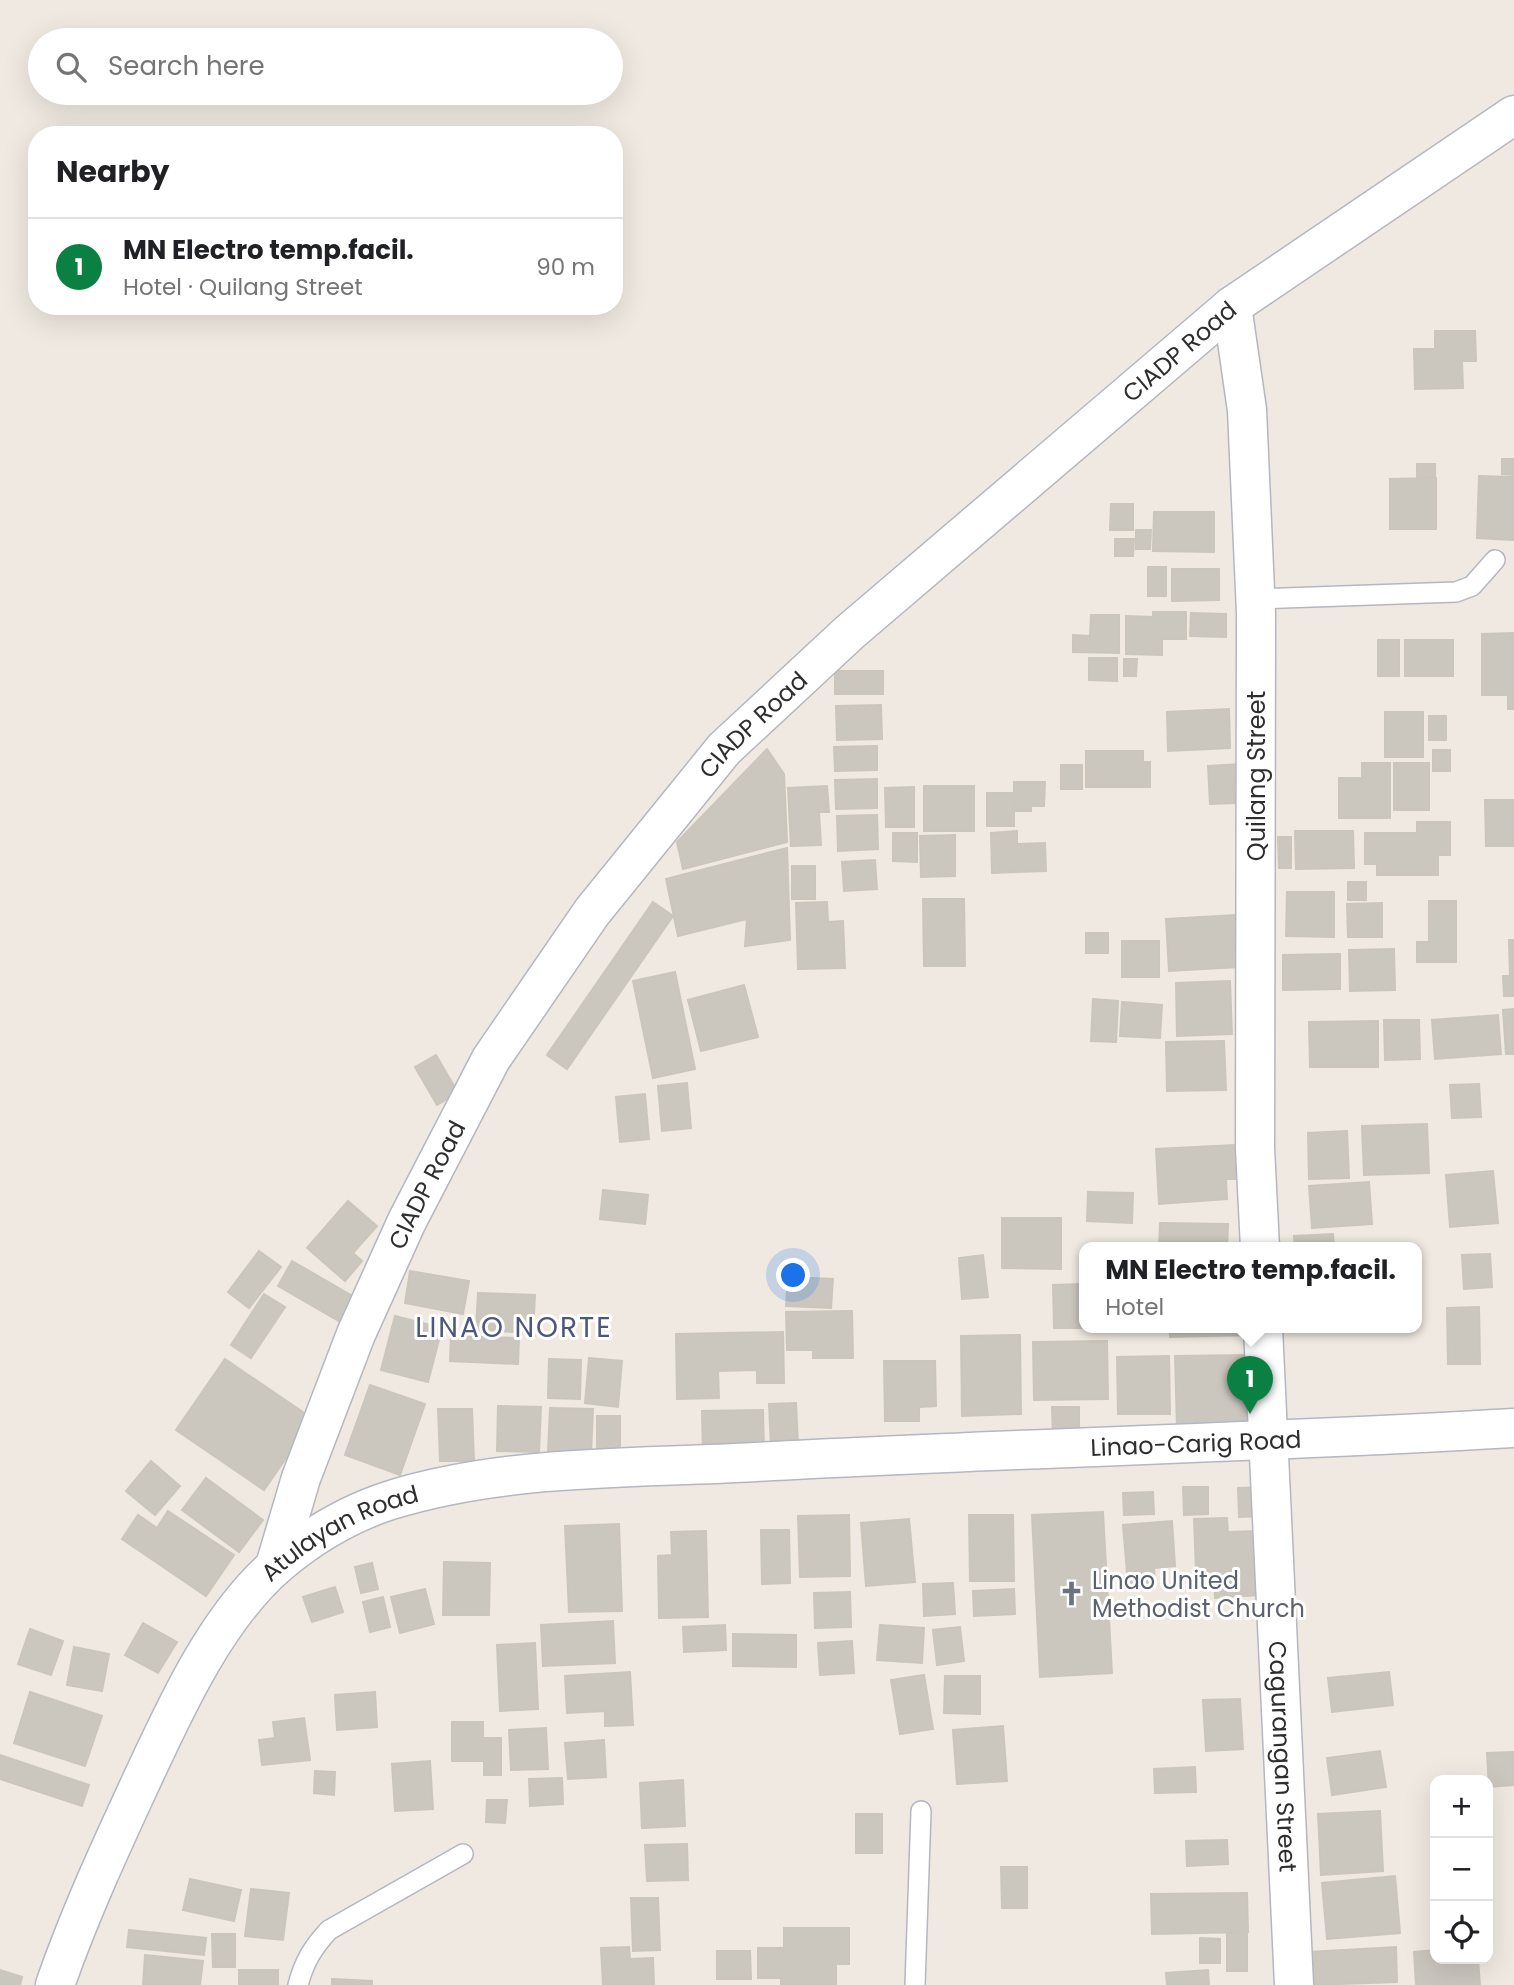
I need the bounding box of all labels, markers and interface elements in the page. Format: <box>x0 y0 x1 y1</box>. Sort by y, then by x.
search box <box>28 28 623 105</box>
icon: search <box>52 48 90 86</box>
text: Search here <box>108 48 265 84</box>
text: Nearby <box>56 150 170 193</box>
text: MN Electro temp.facil. <box>123 232 414 268</box>
text: 1 <box>75 251 83 283</box>
text: 90 m <box>536 251 595 283</box>
text: Hotel · Quilang Street <box>123 271 363 303</box>
street label: CIADP Road <box>1115 293 1243 409</box>
street label: CIADP Road <box>691 664 814 785</box>
street label: Quilang Street <box>1240 691 1273 861</box>
street label: CIADP Road <box>380 1115 473 1254</box>
popup <box>1079 1242 1422 1333</box>
text: MN Electro temp.facil. <box>1105 1252 1396 1288</box>
your location <box>776 1258 810 1292</box>
text: Hotel <box>1105 1291 1164 1323</box>
district label: LINAO NORTE <box>415 1308 613 1347</box>
pin: 1 <box>1227 1356 1273 1414</box>
street label: Linao-Carig Road <box>1090 1422 1302 1464</box>
street label: Atulayan Road <box>253 1477 422 1588</box>
place label: Linao United Methodist Church <box>1092 1564 1305 1625</box>
church icon: Linao United Methodist Church <box>1058 1580 1086 1608</box>
street label: Cagurangan Street <box>1261 1640 1305 1873</box>
map controls <box>1430 1775 1493 1964</box>
button: + <box>1430 1775 1493 1838</box>
button: − <box>1430 1838 1493 1901</box>
button: locate <box>1430 1901 1493 1964</box>

